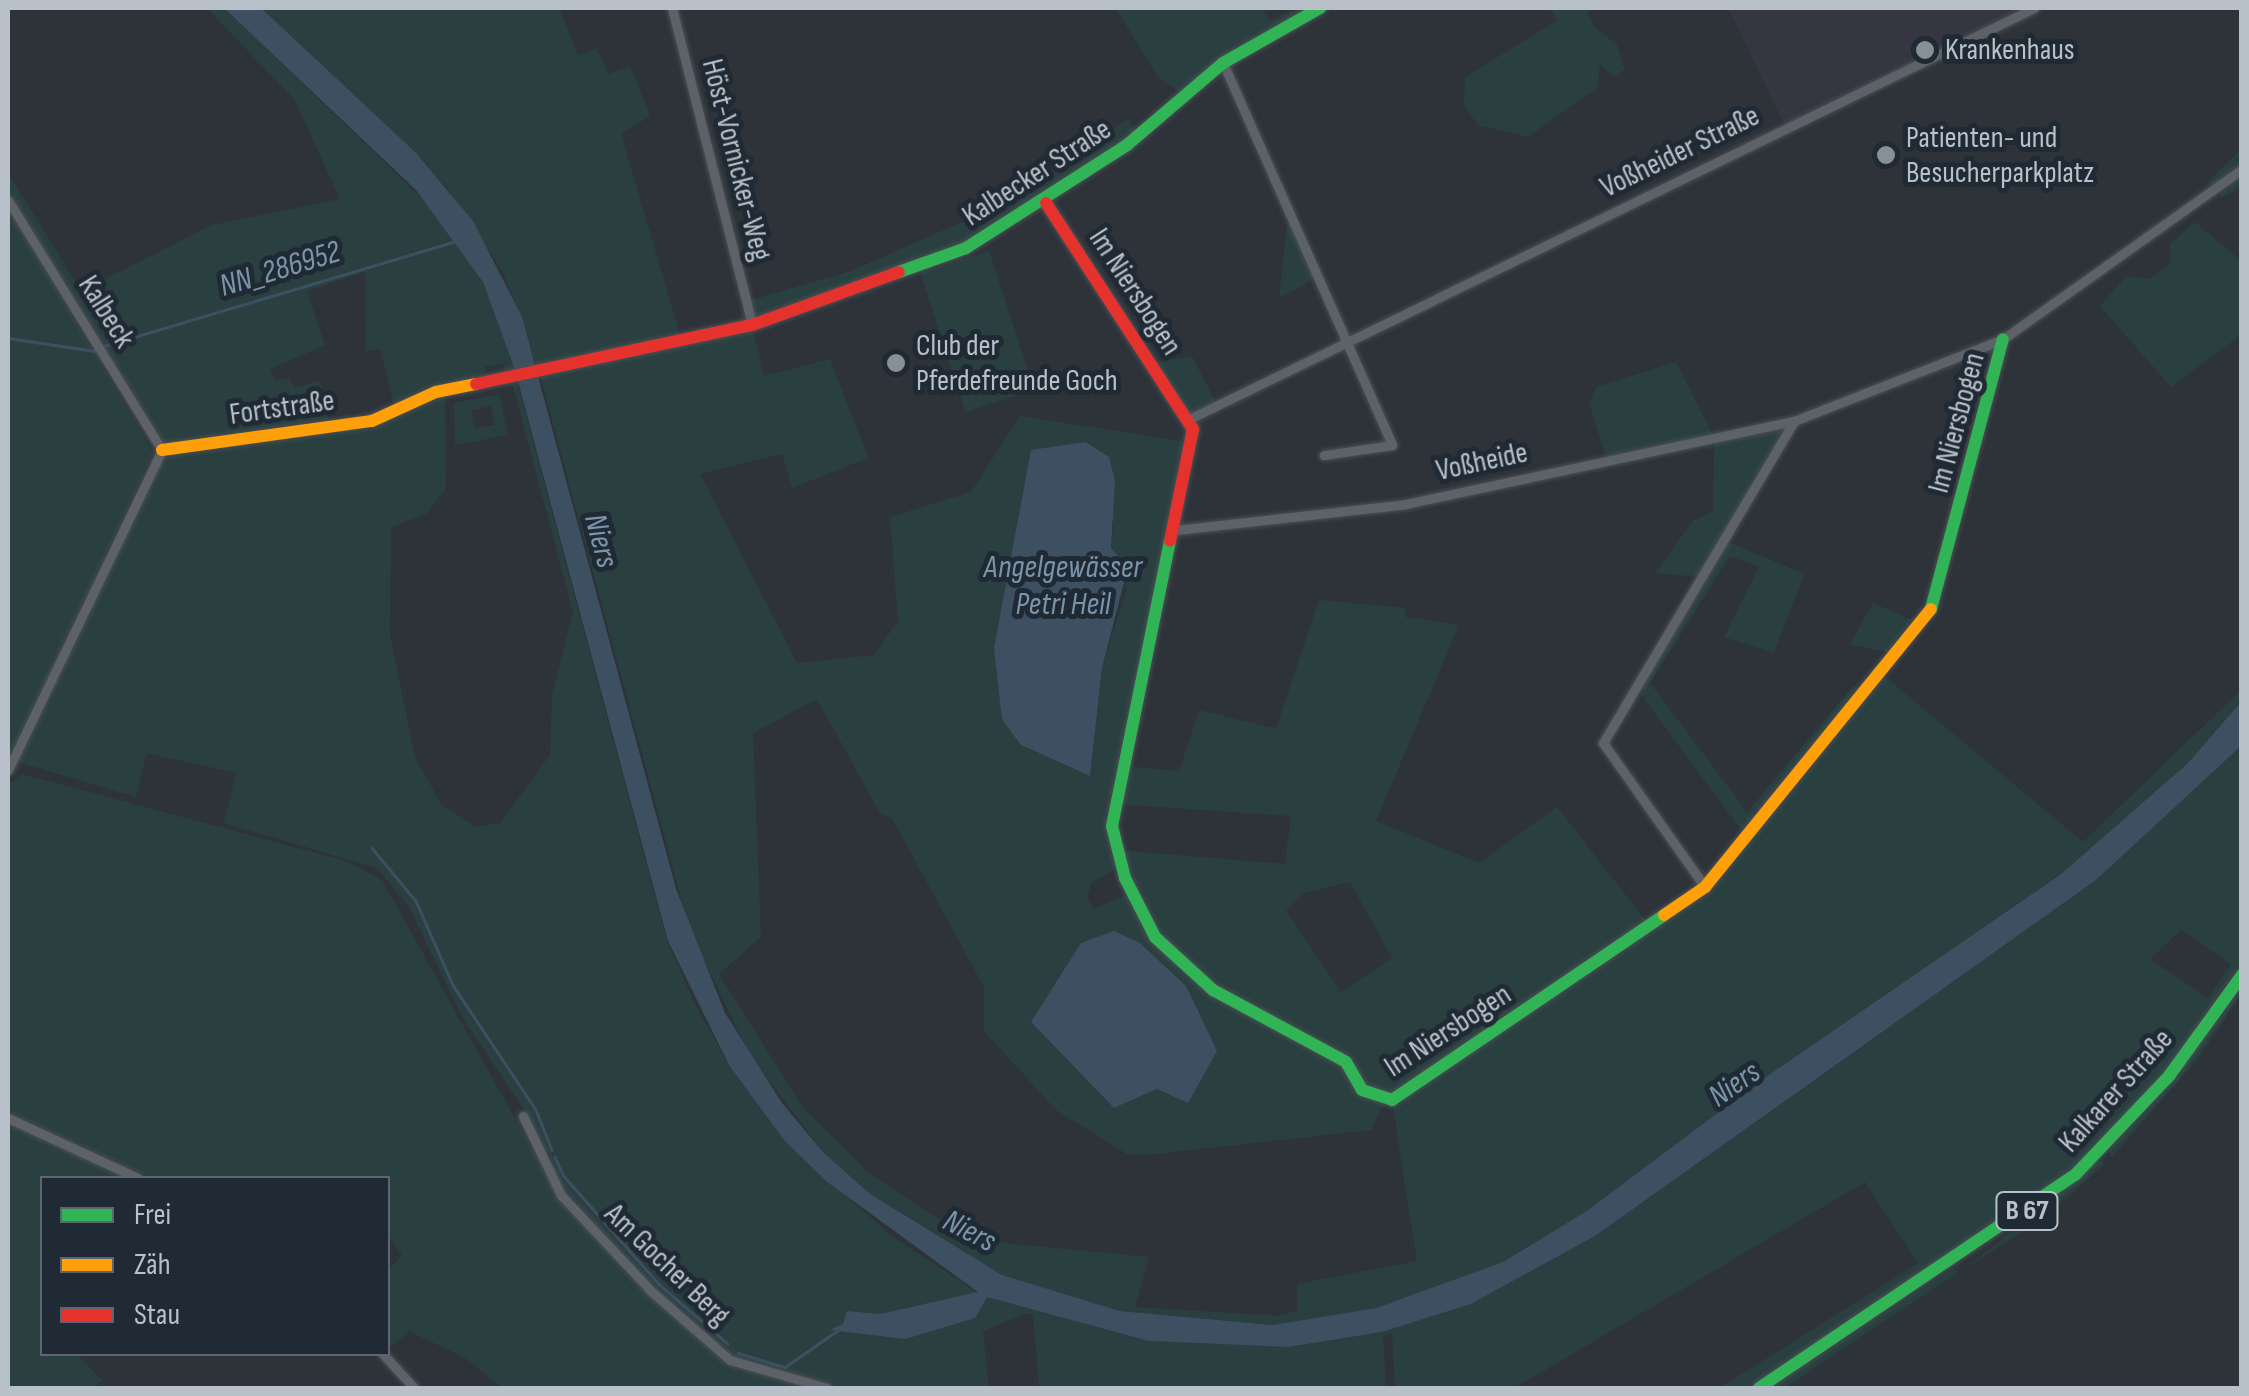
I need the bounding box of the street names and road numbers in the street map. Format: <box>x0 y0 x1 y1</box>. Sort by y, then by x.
street label: Höst-Vornicker-Weg <box>694 55 778 265</box>
street label: Voßheider Straße <box>1595 98 1765 206</box>
street label: Kalbecker Straße <box>956 112 1118 234</box>
street label: Im Niersbogen <box>1081 222 1189 362</box>
street label: Kalbeck <box>70 269 142 355</box>
street label: Im Niersbogen <box>1921 349 1993 497</box>
street label: Fortstraße <box>227 383 337 433</box>
street label: Voßheide <box>1433 435 1531 489</box>
street label: Im Niersbogen <box>1378 977 1518 1085</box>
street label: Kalkarer Straße <box>2051 1022 2181 1160</box>
road number: B 67 <box>1994 1188 2060 1234</box>
street label: Am Gocher Berg <box>597 1196 737 1334</box>

